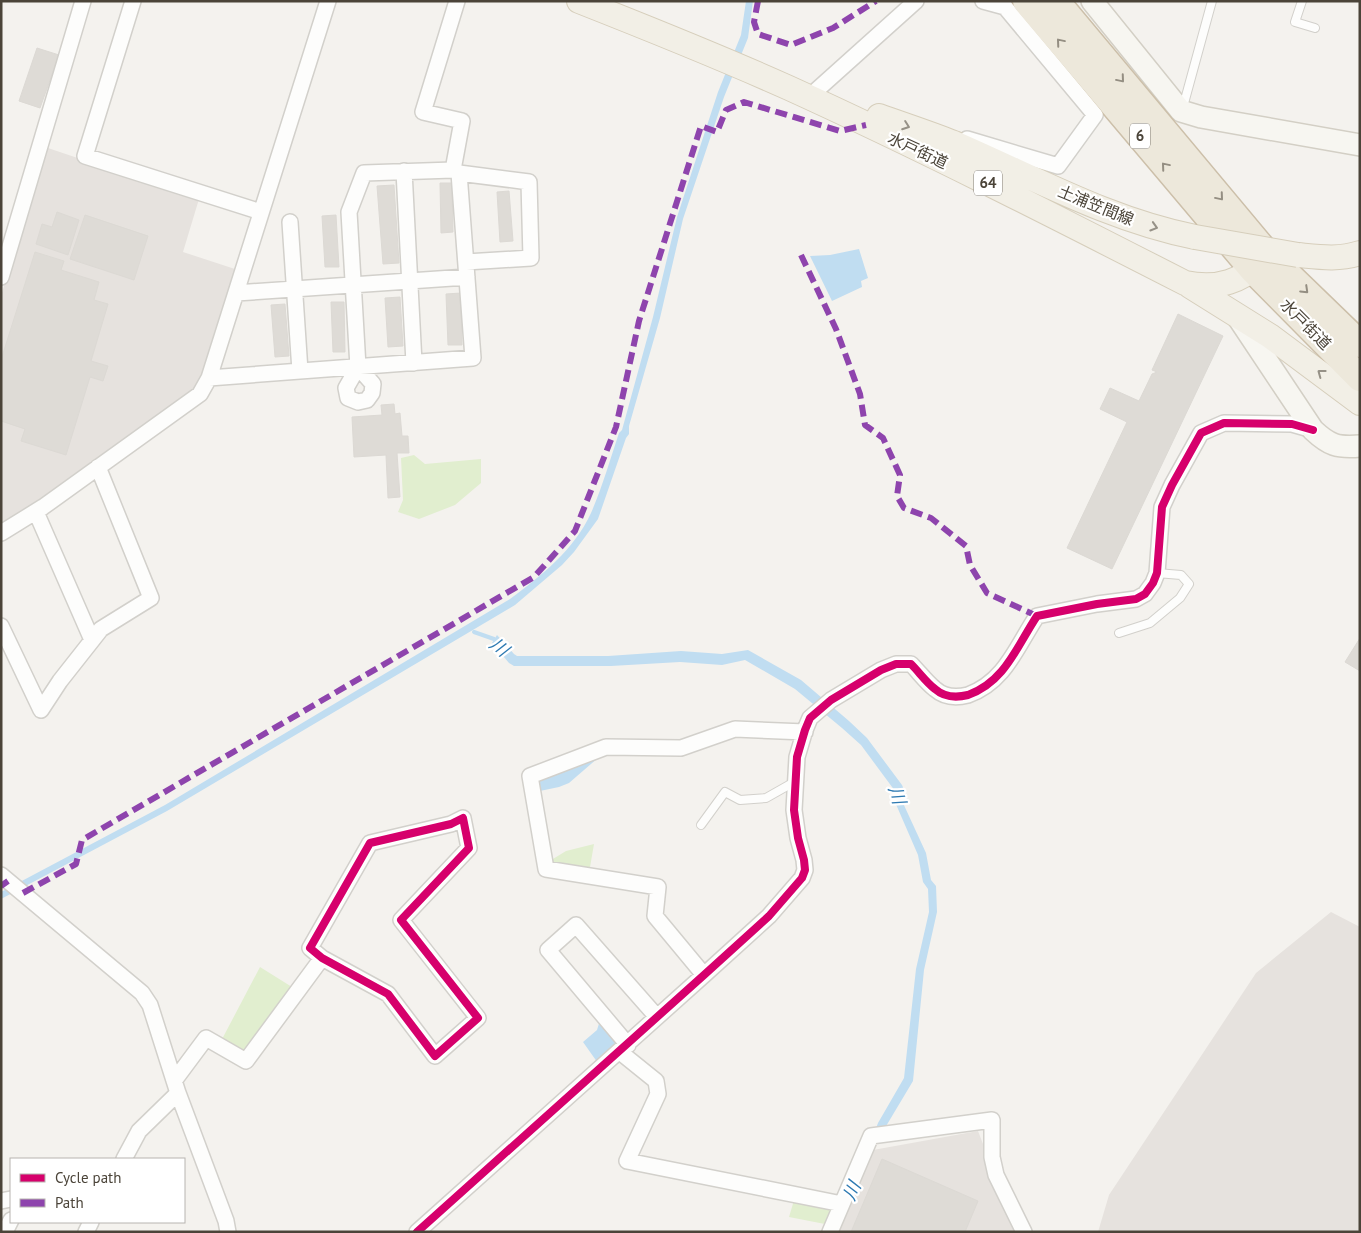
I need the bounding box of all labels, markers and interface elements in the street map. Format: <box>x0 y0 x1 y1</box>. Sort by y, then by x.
one-way arrow <box>1057 38 1066 47</box>
one-way arrow <box>1115 73 1124 82</box>
one-way arrow <box>902 120 910 130</box>
road number: 6 <box>1130 124 1150 148</box>
street label: 水戸街道 <box>885 127 951 173</box>
one-way arrow <box>1163 163 1171 172</box>
road number: 64 <box>974 170 1002 196</box>
street label: 土浦笠間線 <box>1055 181 1137 229</box>
one-way arrow <box>1214 191 1223 200</box>
one-way arrow <box>1149 222 1157 232</box>
one-way arrow <box>1299 284 1308 293</box>
street label: 水戸街道 <box>1276 294 1336 354</box>
one-way arrow <box>1317 370 1327 379</box>
water label: 川 <box>485 632 515 662</box>
water label: 川 <box>884 783 912 809</box>
legend <box>10 1158 185 1223</box>
text: Cycle path <box>55 1168 121 1187</box>
water label: 川 <box>837 1176 867 1204</box>
text: Path <box>55 1193 84 1212</box>

